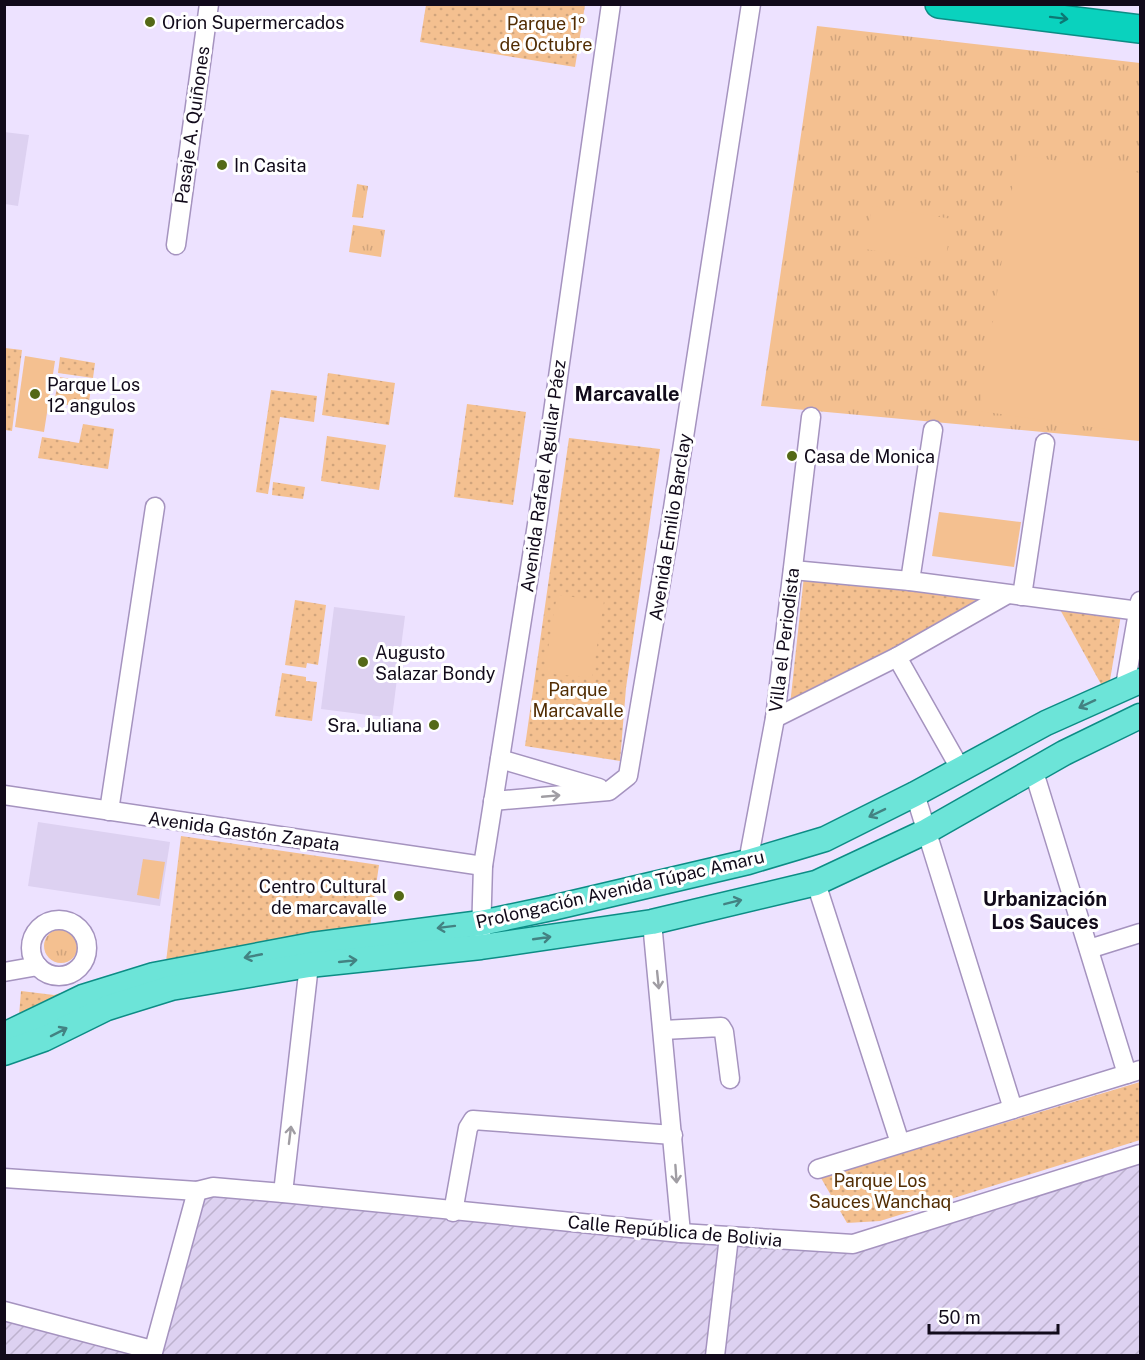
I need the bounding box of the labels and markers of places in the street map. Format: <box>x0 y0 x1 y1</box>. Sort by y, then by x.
place label: Orion Supermercados <box>162 12 344 33</box>
marker: Orion Supermercados <box>143 15 157 29</box>
place label: In Casita <box>234 155 306 176</box>
marker: In Casita <box>215 158 229 172</box>
place label: Parque Los 12 angulos <box>47 374 140 416</box>
marker: Parque Los 12 angulos <box>28 387 42 401</box>
place label: Casa de Monica <box>804 446 935 467</box>
marker: Casa de Monica <box>785 449 799 463</box>
place label: Augusto Salazar Bondy <box>375 642 496 684</box>
marker: Augusto Salazar Bondy <box>356 655 370 669</box>
place label: Sra. Juliana <box>327 715 422 736</box>
marker: Sra. Juliana <box>427 718 441 732</box>
place label: Centro Cultural de marcavalle <box>259 876 387 918</box>
marker: Centro Cultural de marcavalle <box>392 889 406 903</box>

